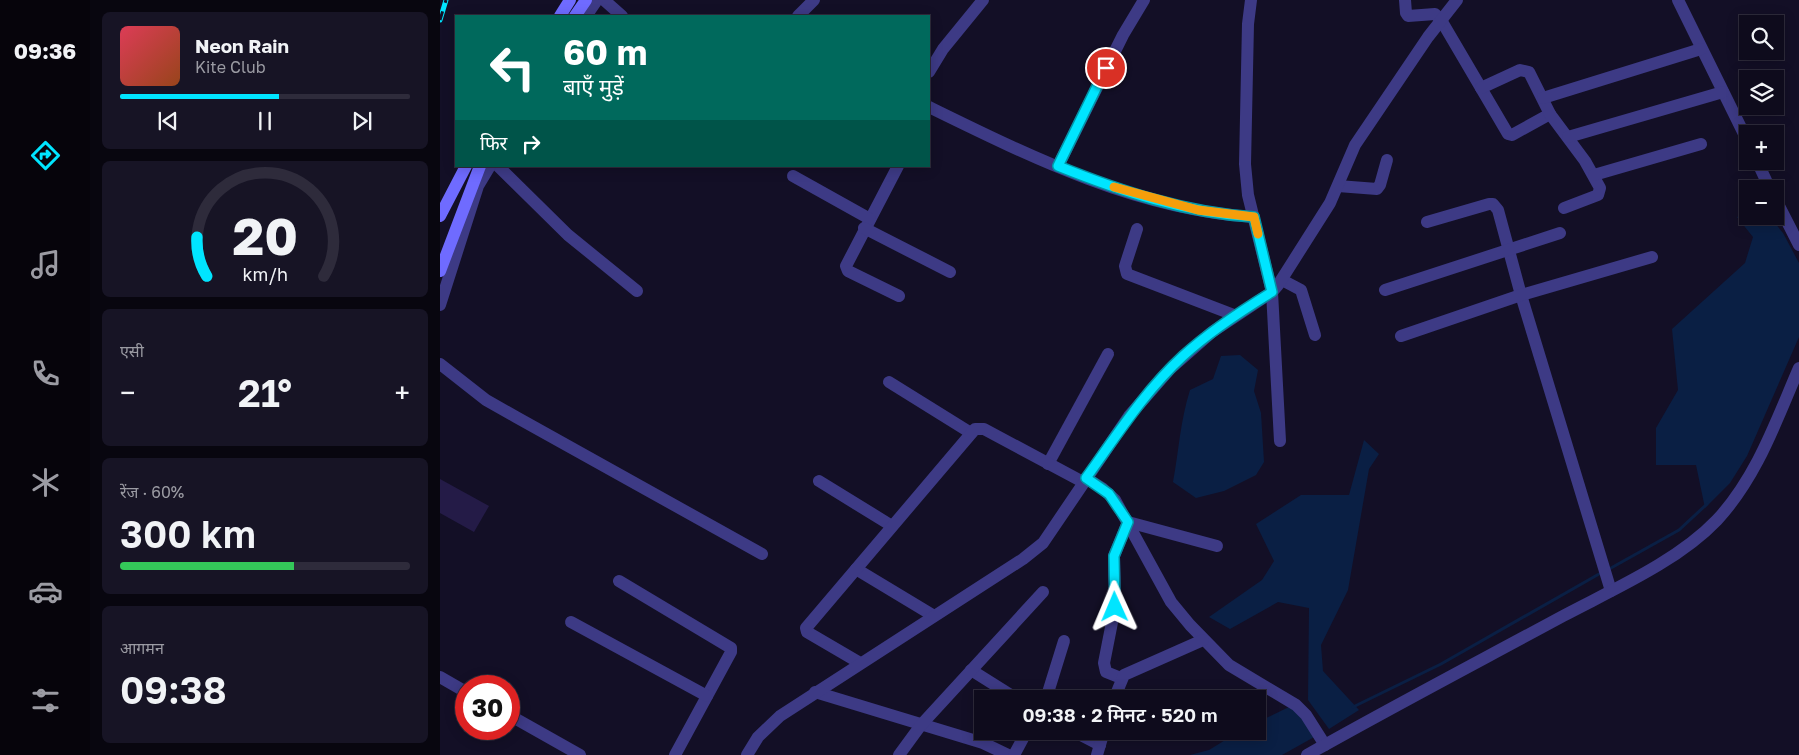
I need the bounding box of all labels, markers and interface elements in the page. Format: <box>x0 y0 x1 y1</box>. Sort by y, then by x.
map controls <box>1739 15 1784 225</box>
button: search <box>1739 15 1784 60</box>
text: 60 m <box>563 31 647 73</box>
text: Neon Rain <box>195 34 289 57</box>
icon: left <box>480 35 545 100</box>
text: 09:36 <box>14 37 76 64</box>
pin <box>1085 47 1127 89</box>
icon: arrive <box>1092 54 1120 82</box>
text: Kite Club <box>195 57 266 77</box>
button: layers <box>1739 70 1784 115</box>
text: बाएँ मुड़ें <box>563 73 624 100</box>
icon: previous <box>154 107 182 135</box>
icon: pause <box>251 107 279 135</box>
icon: next <box>348 107 376 135</box>
button: + <box>1739 125 1784 170</box>
icon: right <box>517 130 545 158</box>
text: फिर <box>480 131 507 154</box>
icon: directions <box>28 138 63 173</box>
button: − <box>1739 180 1784 225</box>
text: 20 <box>232 204 298 266</box>
icon: music <box>28 247 63 282</box>
text: km/h <box>242 263 288 285</box>
text: एसी <box>120 341 144 361</box>
icon: phone <box>28 356 63 391</box>
text: 21° <box>238 370 292 415</box>
text: − <box>120 376 135 409</box>
text: + <box>395 376 410 409</box>
icon: climate <box>28 465 63 500</box>
text: रेंज · 60% <box>120 482 184 502</box>
text: 300 km <box>120 511 256 556</box>
icon: car <box>28 574 63 609</box>
position arrow <box>1088 580 1140 632</box>
text: आगमन <box>120 638 164 658</box>
text: 09:38 <box>120 667 227 712</box>
speed limit sign: 30 <box>455 675 520 740</box>
icon: filters <box>28 683 63 718</box>
text: 09:38 · 2 मिनट · 520 m <box>1022 703 1218 726</box>

